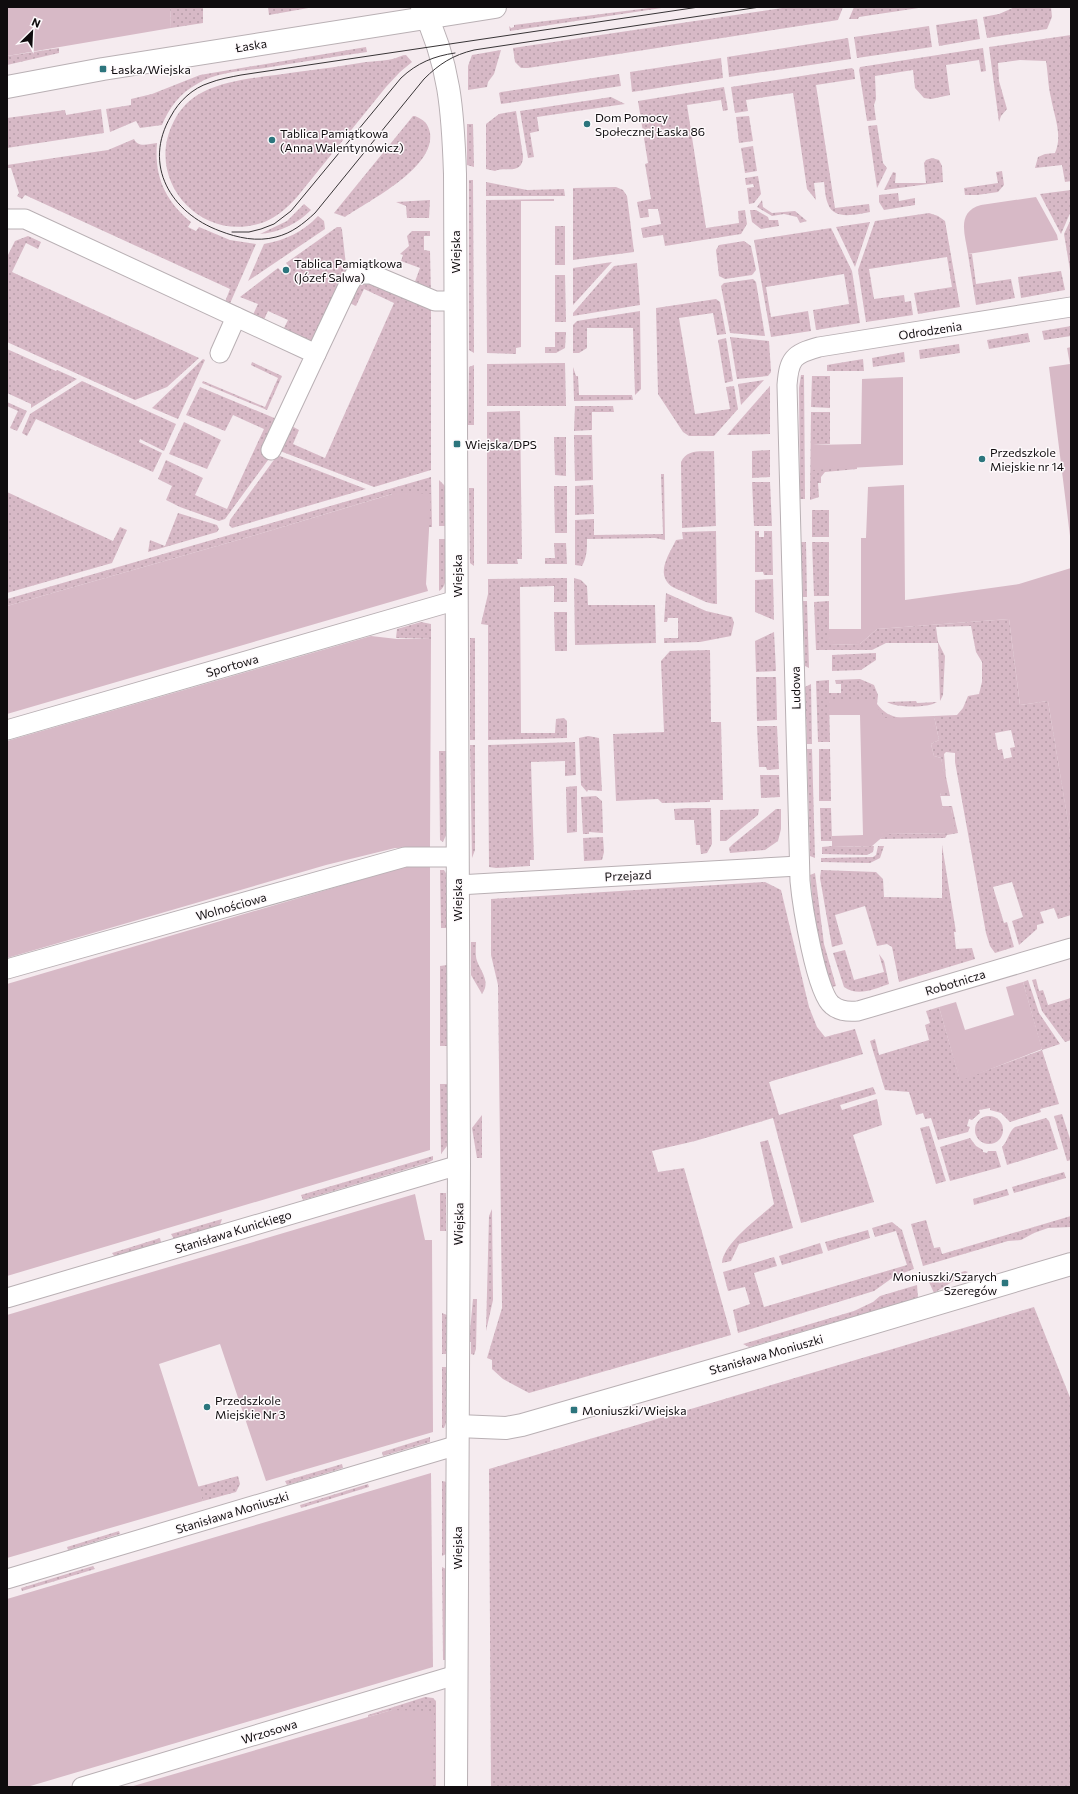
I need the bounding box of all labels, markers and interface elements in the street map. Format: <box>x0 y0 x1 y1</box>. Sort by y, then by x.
north arrow <box>12 12 52 52</box>
text: N <box>30 15 43 30</box>
street label: Łaska <box>233 36 268 55</box>
place label: Łaska/Wiejska <box>110 62 191 76</box>
marker: Łaska/Wiejska <box>98 64 108 74</box>
place label: Dom Pomocy Społecznej Łaska 86 <box>595 110 705 138</box>
marker: Dom Pomocy Społecznej Łaska 86 <box>582 119 592 129</box>
place label: Tablica Pamiątkowa (Anna Walentynowicz) <box>280 126 404 154</box>
marker: Tablica Pamiątkowa (Anna Walentynowicz) <box>267 135 277 145</box>
street label: Wiejska <box>448 231 462 273</box>
place label: Tablica Pamiątkowa (Józef Salwa) <box>294 256 402 285</box>
marker: Tablica Pamiątkowa (Józef Salwa) <box>281 265 291 275</box>
street label: Odrodzenia <box>897 318 963 342</box>
place label: Wiejska/DPS <box>465 437 537 451</box>
marker: Wiejska/DPS <box>452 439 462 449</box>
place label: Przedszkole Miejskie nr 14 <box>990 445 1064 473</box>
marker: Przedszkole Miejskie nr 14 <box>977 454 987 464</box>
street label: Wiejska <box>450 555 464 597</box>
street label: Sportowa <box>204 651 260 679</box>
street label: Ludowa <box>788 666 802 710</box>
street label: Przejazd <box>604 867 652 883</box>
street label: Wiejska <box>450 879 464 921</box>
street label: Wolnościowa <box>194 889 268 923</box>
street label: Robotnicza <box>923 966 987 998</box>
street label: Wiejska <box>451 1202 465 1246</box>
street label: Stanisława Kunickiego <box>173 1207 293 1255</box>
place label: Moniuszki/Szarych Szeregów <box>892 1269 997 1297</box>
marker: Moniuszki/Szarych Szeregów <box>1000 1278 1010 1288</box>
street label: Stanisława Moniuszki <box>708 1331 824 1377</box>
place label: Przedszkole Miejskie Nr 3 <box>215 1393 286 1421</box>
marker: Przedszkole Miejskie Nr 3 <box>202 1402 212 1412</box>
place label: Moniuszki/Wiejska <box>582 1403 687 1417</box>
marker: Moniuszki/Wiejska <box>569 1405 579 1415</box>
street label: Stanisława Moniuszki <box>174 1488 290 1536</box>
street label: Wiejska <box>450 1527 464 1569</box>
street label: Wrzosowa <box>239 1716 299 1746</box>

